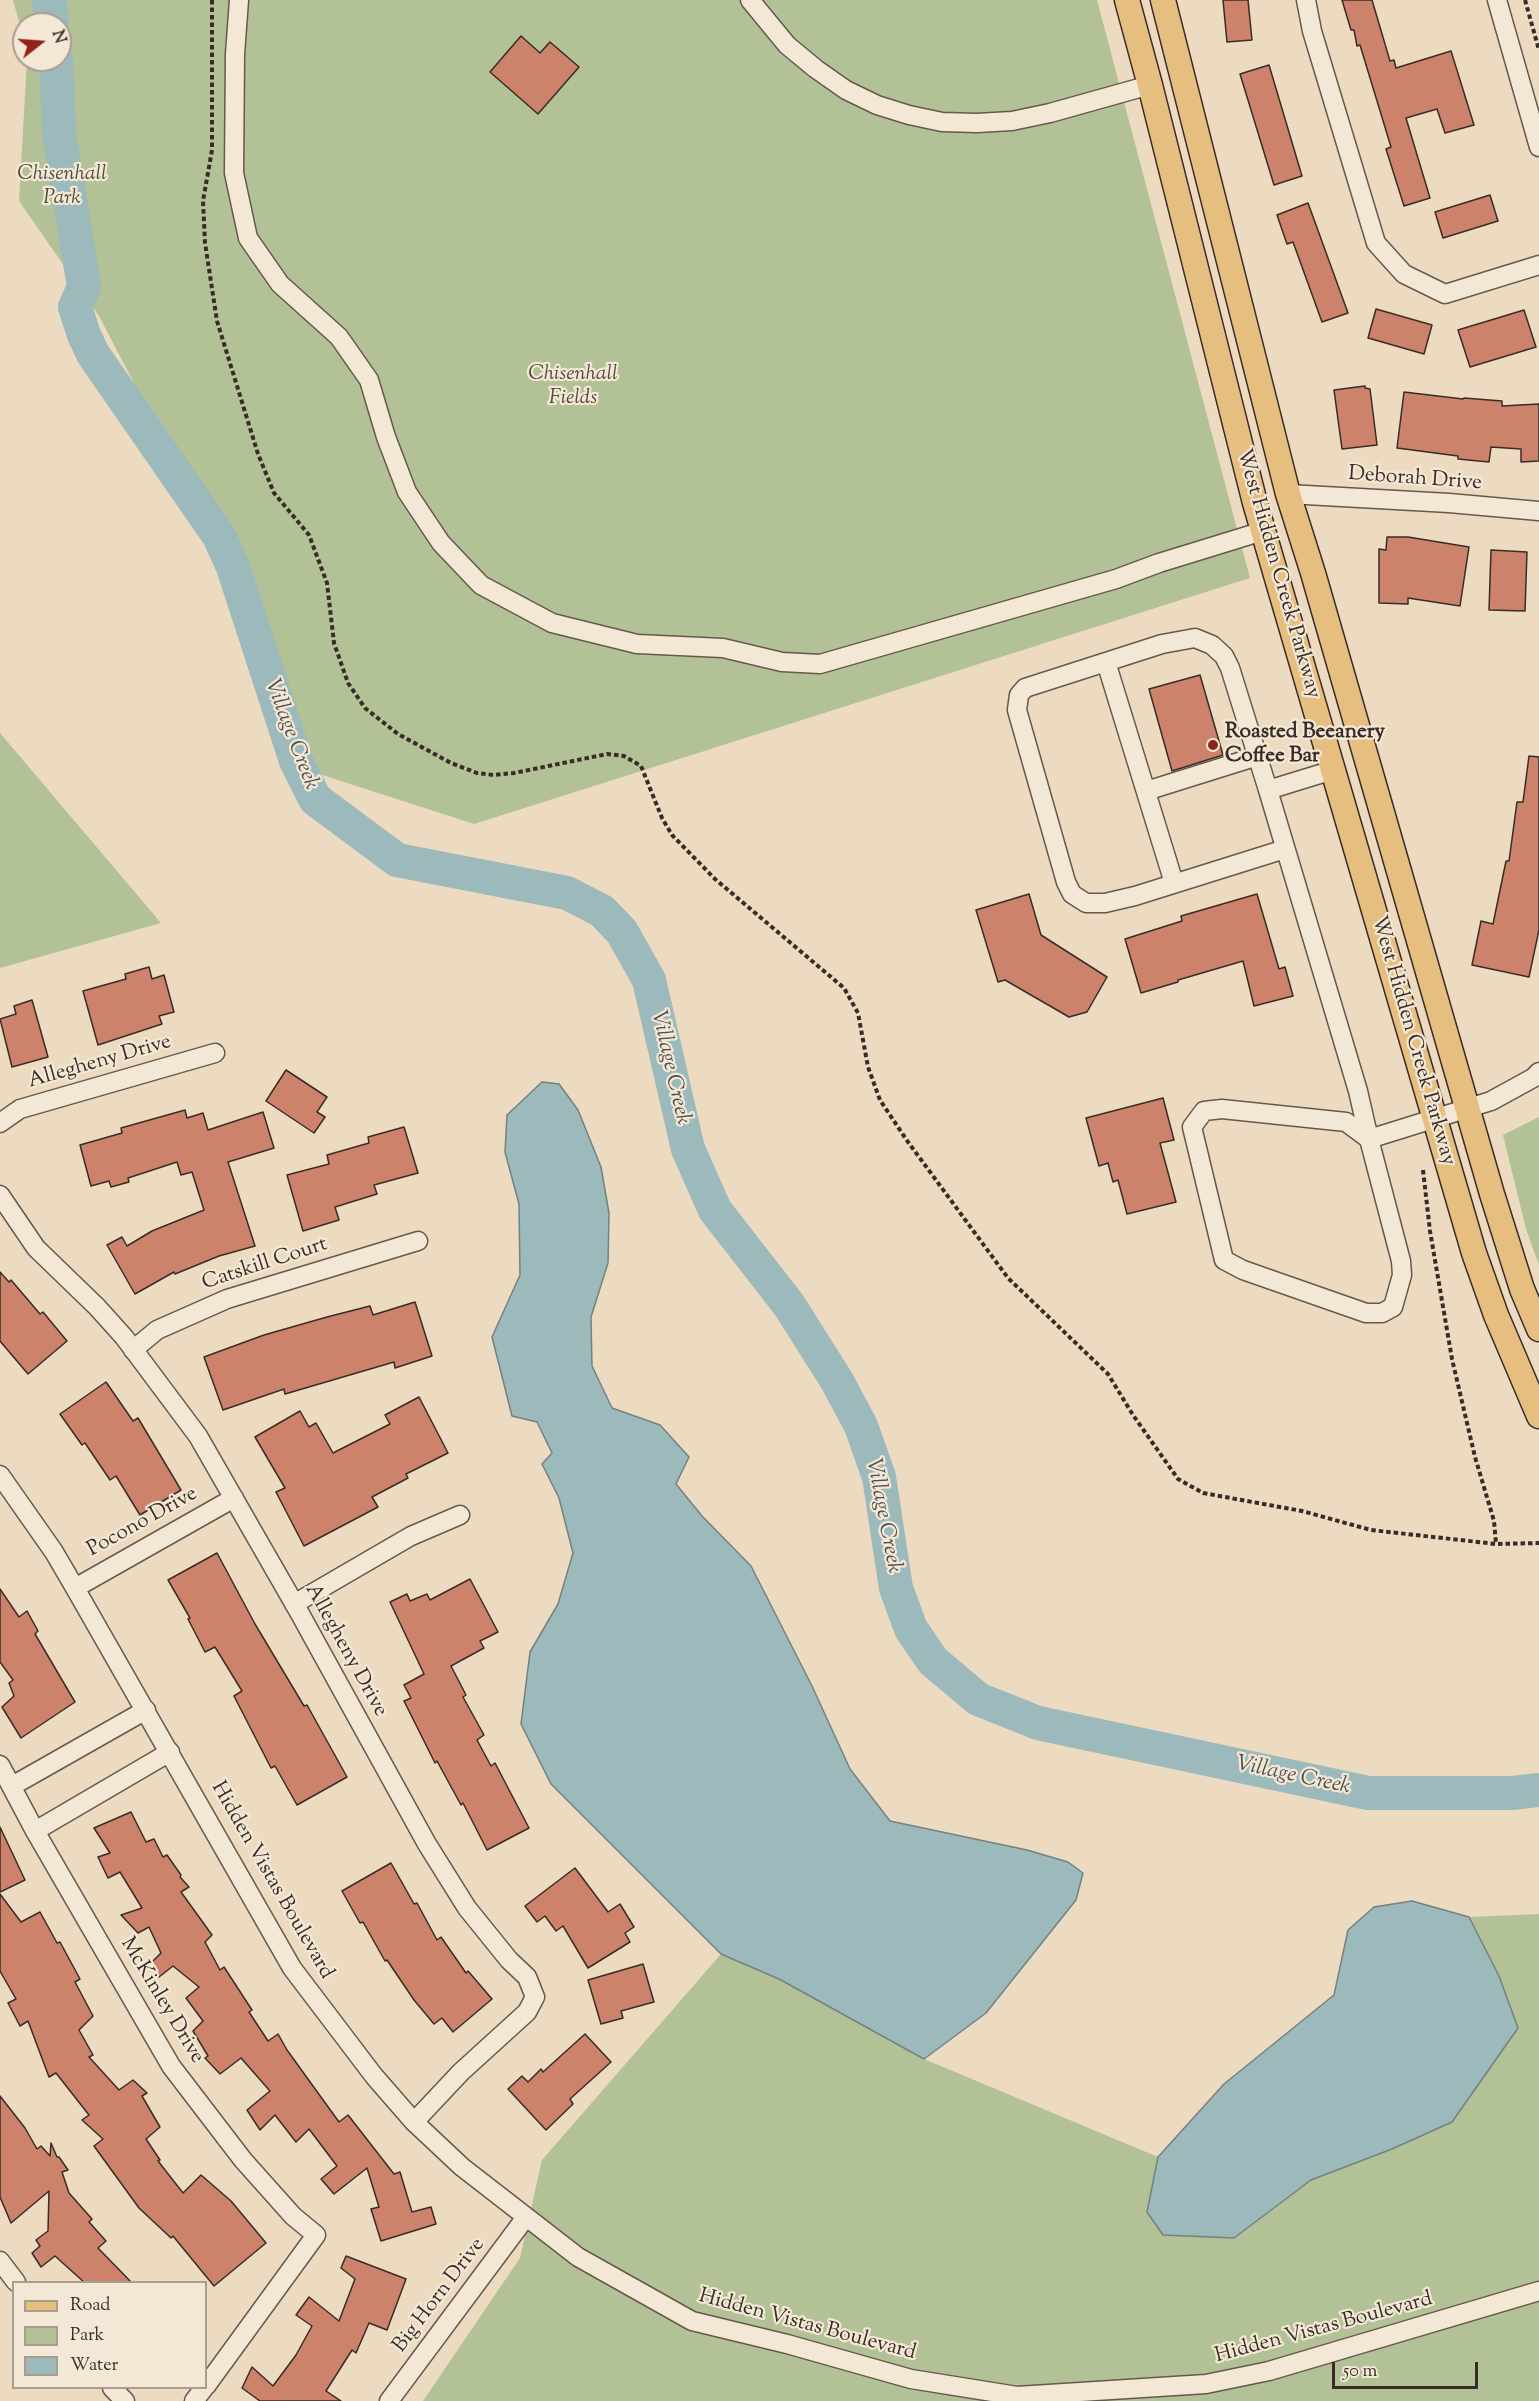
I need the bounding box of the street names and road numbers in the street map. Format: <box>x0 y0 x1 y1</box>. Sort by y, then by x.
street label: West Hidden Creek Parkway <box>1229 446 1325 702</box>
street label: Deborah Drive <box>1347 463 1483 497</box>
street label: West Hidden Creek Parkway <box>1364 913 1460 1169</box>
street label: Allegheny Drive <box>26 1031 174 1095</box>
street label: Catskill Court <box>199 1233 331 1297</box>
street label: Pocono Drive <box>83 1482 203 1564</box>
street label: Allegheny Drive <box>298 1580 392 1722</box>
street label: Hidden Vistas Boulevard <box>204 1778 338 1984</box>
street label: McKinley Drive <box>113 1933 209 2069</box>
street label: Big Horn Drive <box>389 2234 491 2358</box>
street label: Hidden Vistas Boulevard <box>696 2285 918 2367</box>
street label: Hidden Vistas Boulevard <box>1213 2288 1435 2370</box>

